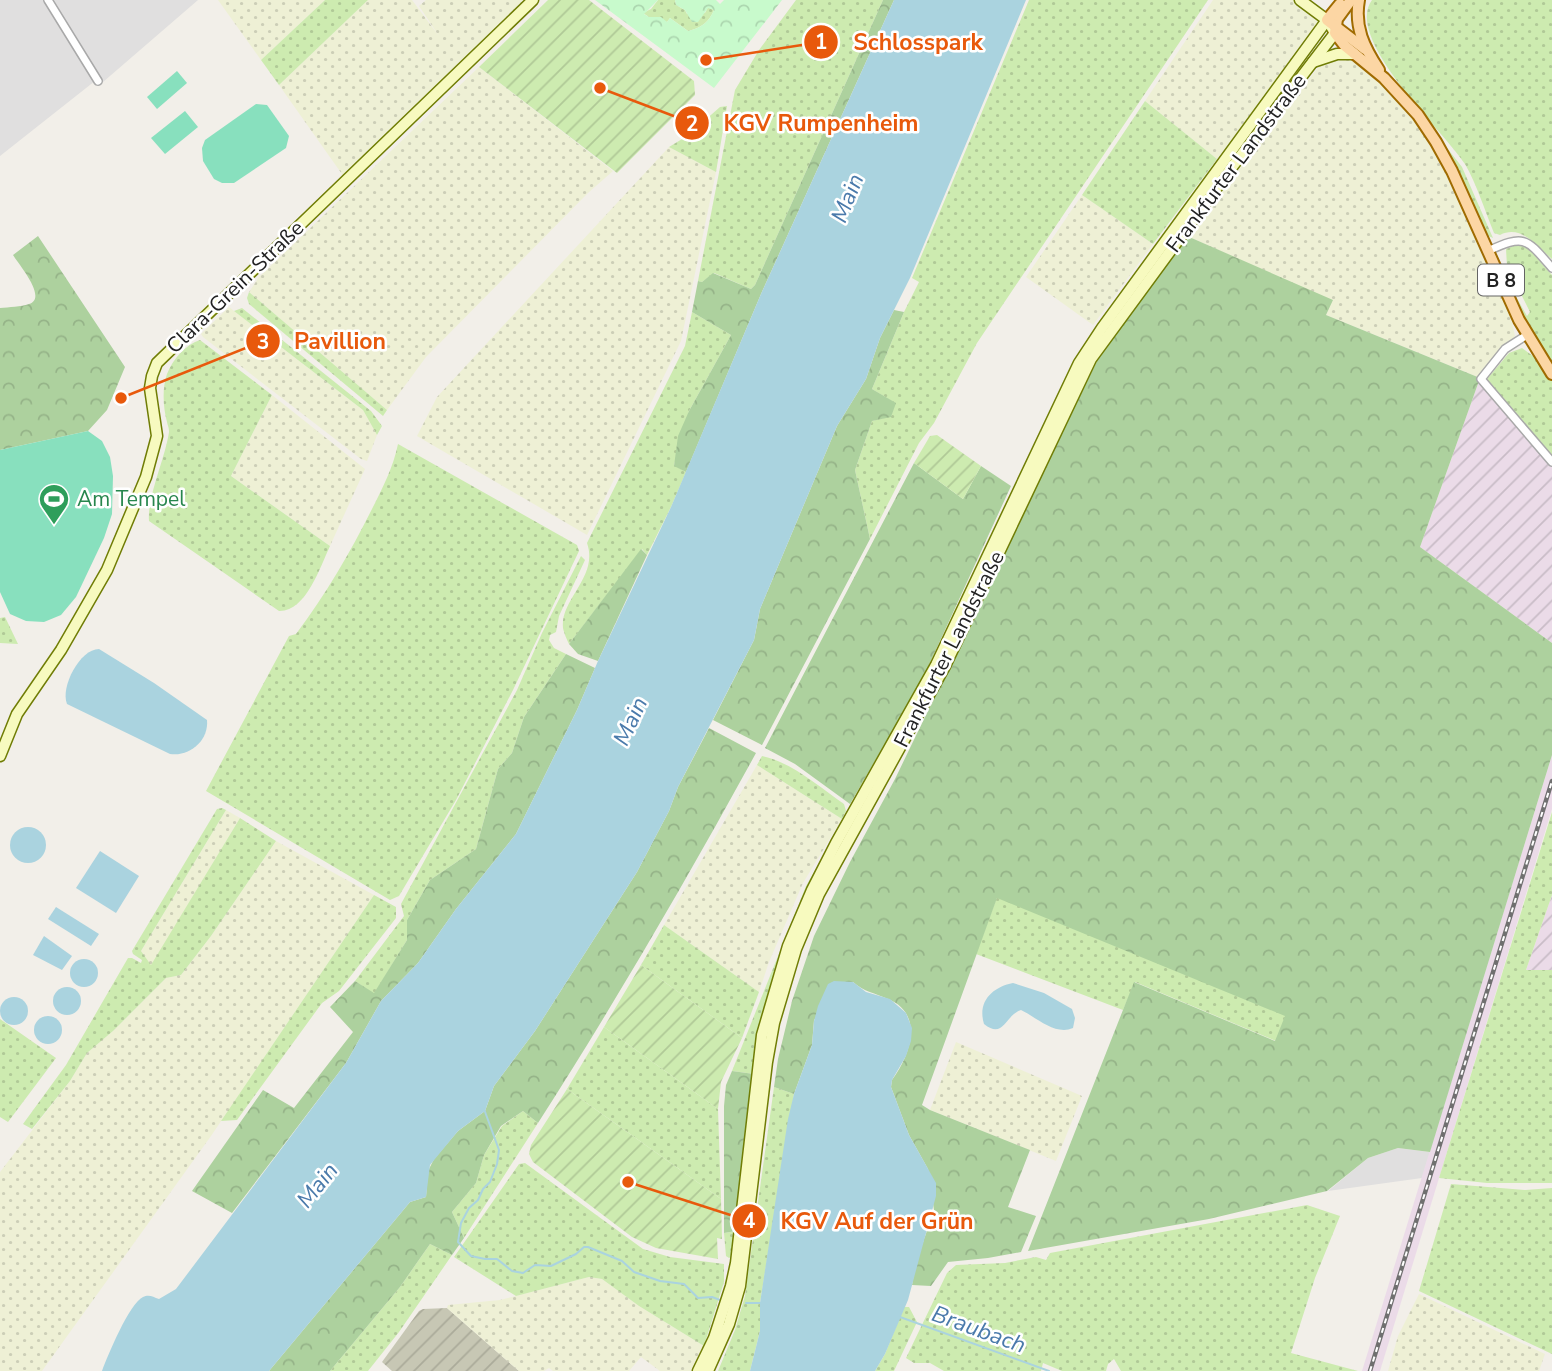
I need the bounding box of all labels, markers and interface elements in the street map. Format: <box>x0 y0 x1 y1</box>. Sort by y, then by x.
callout: Schlosspark <box>804 20 996 64</box>
text: Schlosspark <box>853 27 983 58</box>
text: 1 <box>815 28 827 56</box>
street label: Frankfurter Landstraße <box>1159 68 1313 258</box>
callout: KGV Rumpenheim <box>675 101 933 145</box>
text: KGV Rumpenheim <box>724 108 918 139</box>
text: 2 <box>686 110 698 138</box>
water label: Main <box>824 169 871 227</box>
street label: Clara-Grein-Straße <box>160 214 310 360</box>
road number: B 8 <box>1478 264 1524 296</box>
callout: Pavillion <box>245 319 400 363</box>
text: Pavillion <box>294 326 386 357</box>
text: 3 <box>257 328 269 356</box>
sports icon: Am Tempel <box>37 482 71 526</box>
place label: Am Tempel <box>77 485 186 513</box>
street label: Frankfurter Landstraße <box>887 546 1011 752</box>
water label: Main <box>606 692 655 751</box>
water label: Main <box>290 1156 345 1215</box>
callout: KGV Auf der Grün <box>731 1199 987 1243</box>
text: KGV Auf der Grün <box>780 1206 974 1237</box>
text: 4 <box>743 1207 756 1235</box>
water label: Braubach <box>927 1298 1030 1361</box>

